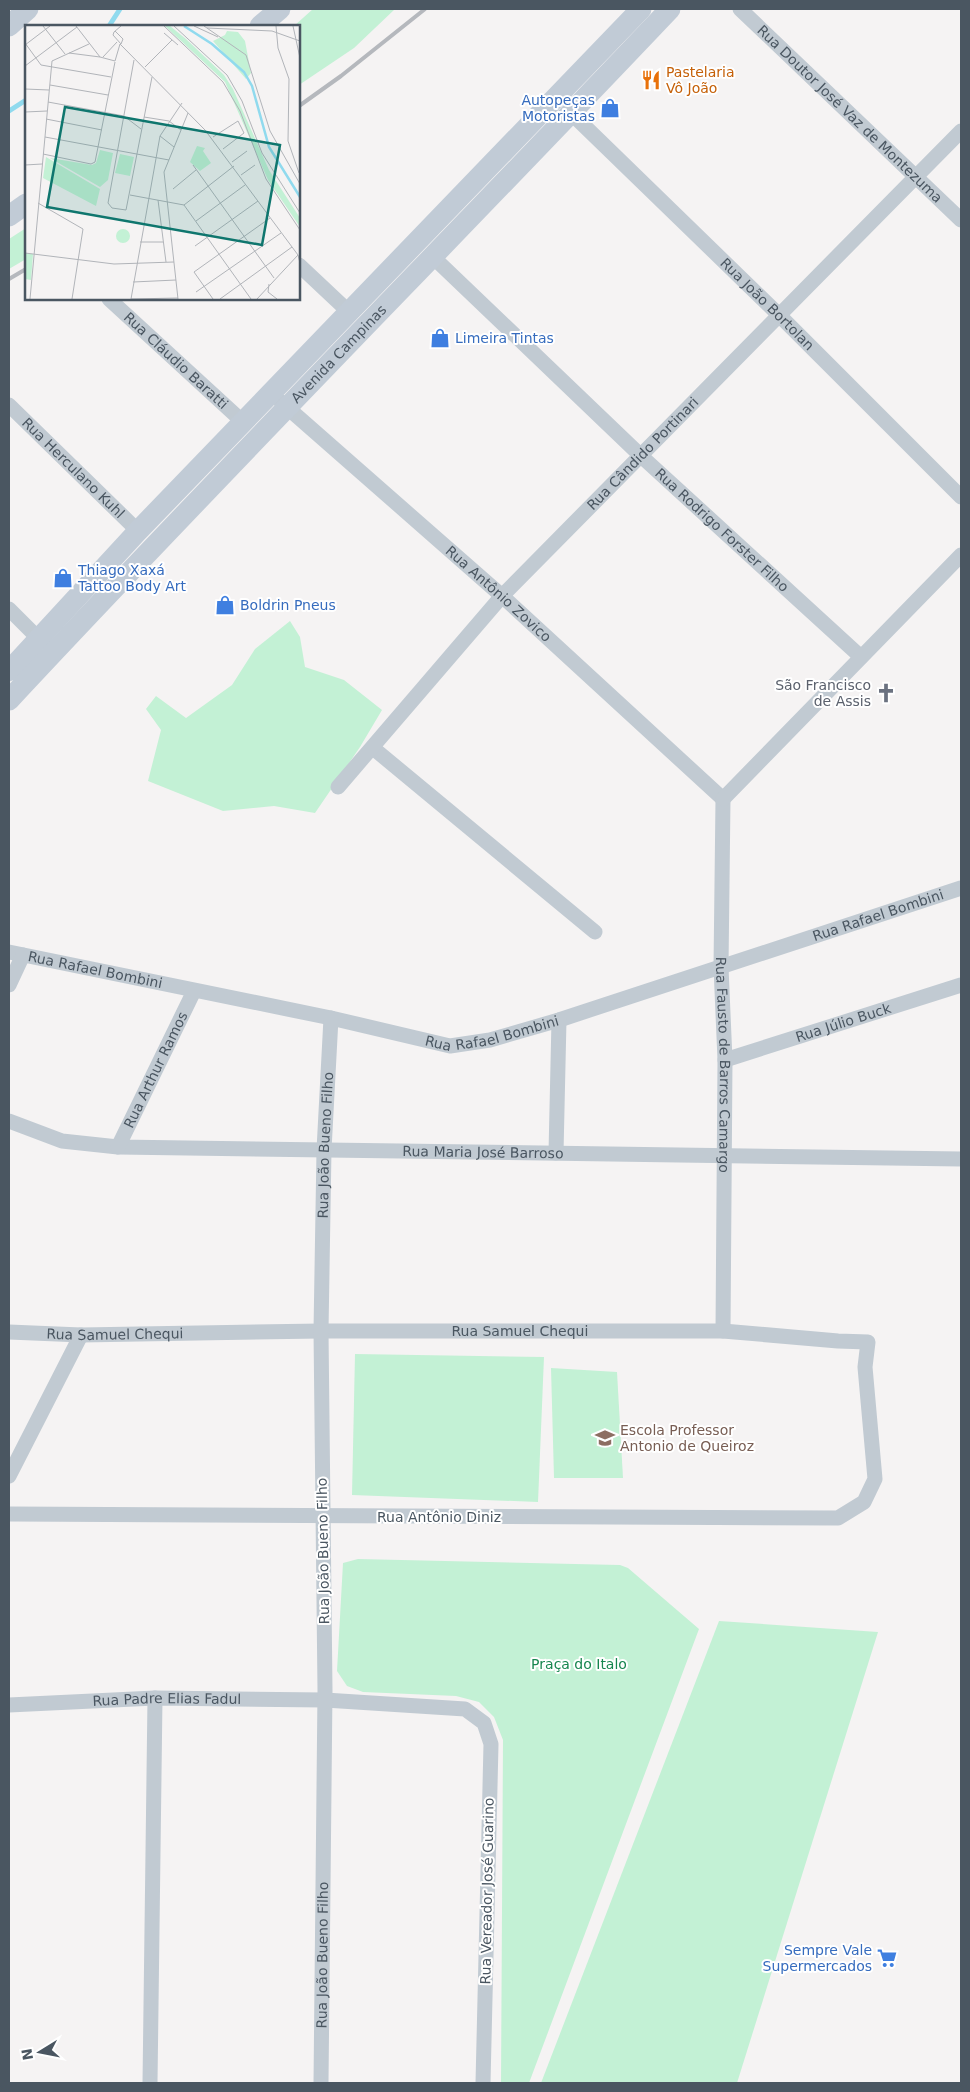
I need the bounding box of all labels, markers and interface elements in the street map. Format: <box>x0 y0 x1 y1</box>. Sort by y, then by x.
street label: Rua Doutor José Vaz de Montezuma <box>754 22 946 206</box>
inset map <box>25 25 300 300</box>
place label: Pastelaria Vô João <box>666 64 734 96</box>
restaurant icon: Pastelaria Vô João <box>640 69 662 91</box>
place label: Autopeças Motoristas <box>521 92 595 124</box>
shop icon: Autopeças Motoristas <box>599 97 621 119</box>
street label: Rua João Bortolan <box>717 255 817 353</box>
street label: Avenida Campinas <box>288 302 390 406</box>
street label: Rua Cláudio Baratti <box>121 309 231 412</box>
shop icon: Limeira Tintas <box>429 327 451 349</box>
place label: Limeira Tintas <box>455 330 554 346</box>
street label: Rua Cândido Portinari <box>584 394 702 513</box>
street label: Rua Herculano Kuhl <box>19 414 128 521</box>
street label: Rua Rodrigo Forster Filho <box>652 465 792 595</box>
street label: Rua Antônio Zovico <box>443 542 554 645</box>
place label: Thiago Xaxá Tattoo Body Art <box>77 562 186 594</box>
shop icon: Thiago Xaxá Tattoo Body Art <box>52 567 74 589</box>
shop icon: Boldrin Pneus <box>214 594 236 616</box>
place label: Boldrin Pneus <box>240 597 336 613</box>
place label: São Francisco de Assis <box>775 677 871 709</box>
church icon: São Francisco de Assis <box>875 682 897 704</box>
street label: Rua Rafael Bombini <box>810 886 946 944</box>
street label: Rua Rafael Bombini <box>27 948 164 991</box>
street label: Rua Fausto de Barros Camargo <box>713 957 733 1173</box>
street label: Rua Júlio Buck <box>794 1000 894 1045</box>
street label: Rua Arthur Ramos <box>121 1009 191 1130</box>
street label: Rua Rafael Bombini <box>423 1013 560 1054</box>
street label: Rua João Bueno Filho <box>315 1071 336 1219</box>
street label: Rua Maria José Barroso <box>402 1143 564 1161</box>
street label: Rua Samuel Chequi <box>451 1323 588 1339</box>
street label: Rua Samuel Chequi <box>46 1325 184 1343</box>
place label: Escola Professor Antonio de Queiroz <box>620 1422 754 1454</box>
school or university icon: Escola Professor Antonio de Queiroz <box>594 1427 616 1449</box>
street label: Rua João Bueno Filho <box>314 1478 332 1624</box>
street label: Rua Antônio Diniz <box>377 1509 501 1525</box>
park label: Praça do Italo <box>531 1656 627 1672</box>
street label: Rua Padre Elias Fadul <box>92 1690 241 1709</box>
street label: Rua Vereador José Guarino <box>477 1797 497 1985</box>
street label: Rua João Bueno Filho <box>314 1882 331 2028</box>
place label: Sempre Vale Supermercados <box>763 1942 872 1974</box>
supermarket icon: Sempre Vale Supermercados <box>876 1947 898 1969</box>
north arrow <box>15 2027 65 2077</box>
text: N <box>18 2047 36 2061</box>

